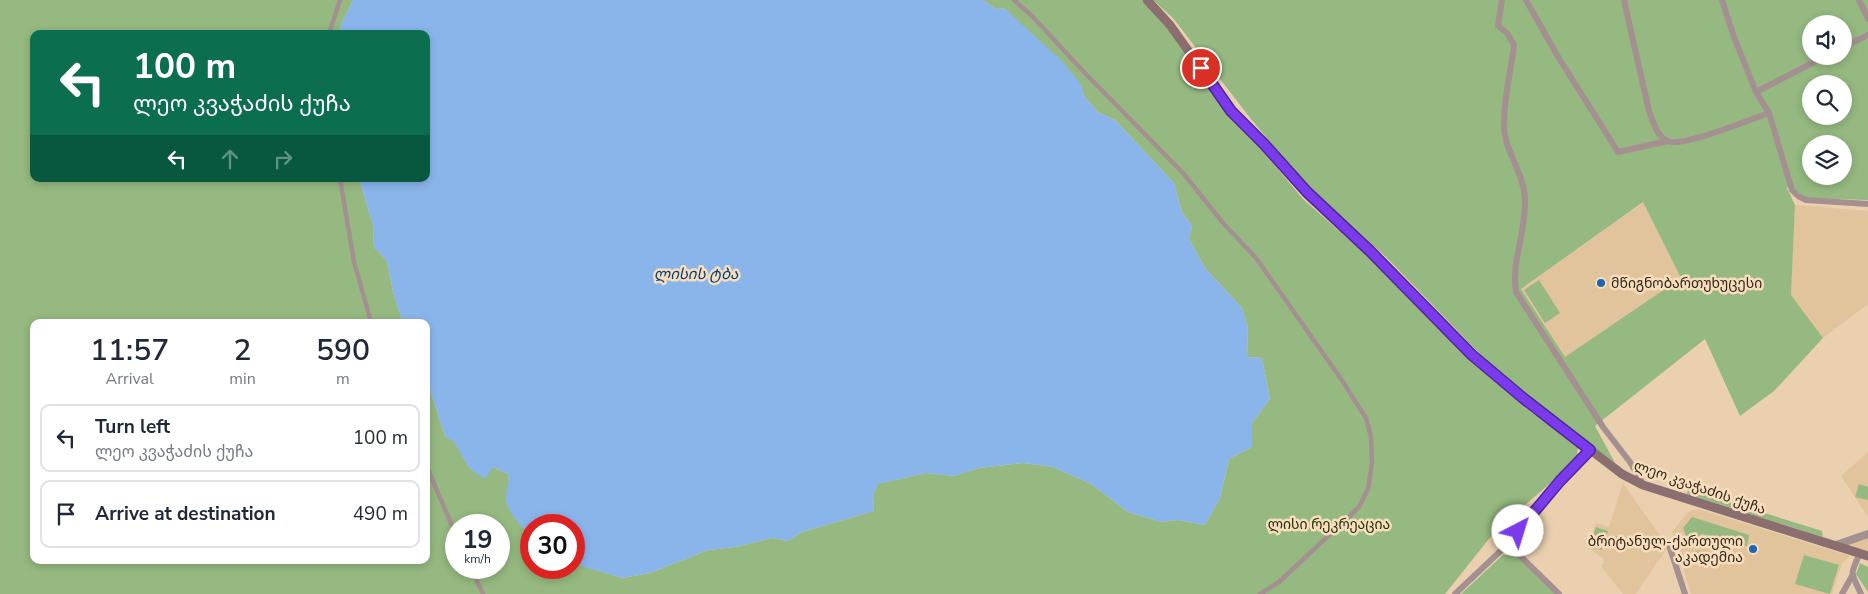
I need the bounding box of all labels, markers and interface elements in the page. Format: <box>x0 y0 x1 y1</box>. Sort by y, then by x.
map controls <box>1802 15 1852 185</box>
button: sound <box>1802 15 1852 65</box>
text: 100 m <box>133 43 236 90</box>
pin <box>1180 47 1222 89</box>
icon: left <box>50 50 115 115</box>
icon: arrive <box>1187 54 1215 82</box>
button: search <box>1802 75 1852 125</box>
text: ლეო კვაჭაძის ქუჩა <box>133 89 351 119</box>
button: layers <box>1802 135 1852 185</box>
icon: left <box>163 145 191 173</box>
icon: ahead <box>216 145 244 173</box>
icon: right <box>269 145 297 173</box>
water label: ლისის ტბა <box>654 264 739 284</box>
place label: მწიგნობართუხუცესი <box>1611 274 1762 293</box>
marker: მწიგნობართუხუცესი <box>1595 277 1607 289</box>
text: 11:57 <box>90 330 169 371</box>
text: 2 <box>234 330 252 371</box>
text: 590 <box>316 330 370 371</box>
text: Arrival <box>106 368 154 390</box>
text: min <box>229 368 256 390</box>
text: m <box>336 368 350 390</box>
text: Turn left <box>95 414 170 440</box>
icon: left <box>52 424 80 452</box>
text: 100 m <box>353 425 408 451</box>
text: ლეო კვაჭაძის ქუჩა <box>95 441 253 463</box>
street label: ლეო კვაჭაძის ქუჩა <box>1631 456 1768 519</box>
icon: arrive <box>52 500 80 528</box>
text: Arrive at destination <box>95 501 276 527</box>
text: 490 m <box>353 501 408 527</box>
position arrow <box>1491 504 1543 556</box>
speed limit sign: 30 <box>520 514 585 579</box>
park label: ლისი რეკრეაცია <box>1268 515 1390 534</box>
text: 19 <box>462 523 493 557</box>
place label: ბრიტანულ-ქართული აკადემია <box>1588 532 1743 567</box>
marker: ბრიტანულ-ქართული აკადემია <box>1747 543 1759 555</box>
text: km/h <box>464 551 491 567</box>

